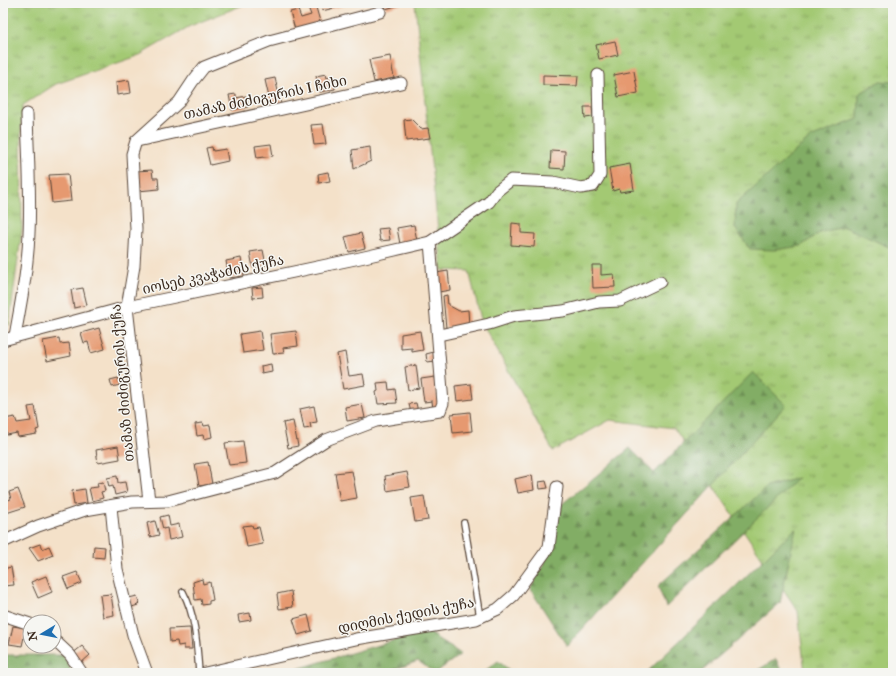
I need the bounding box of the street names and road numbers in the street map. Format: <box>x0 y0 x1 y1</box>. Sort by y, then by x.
street label: თამაზ ძიძიგურის I ჩიხი <box>182 72 348 123</box>
street label: იოსებ კვაჭაძის ქუჩა <box>141 251 285 298</box>
street label: თამაზ ძიძიგურის ქუჩა <box>107 303 138 462</box>
street label: დიღმის ქედის ქუჩა <box>336 594 476 637</box>

